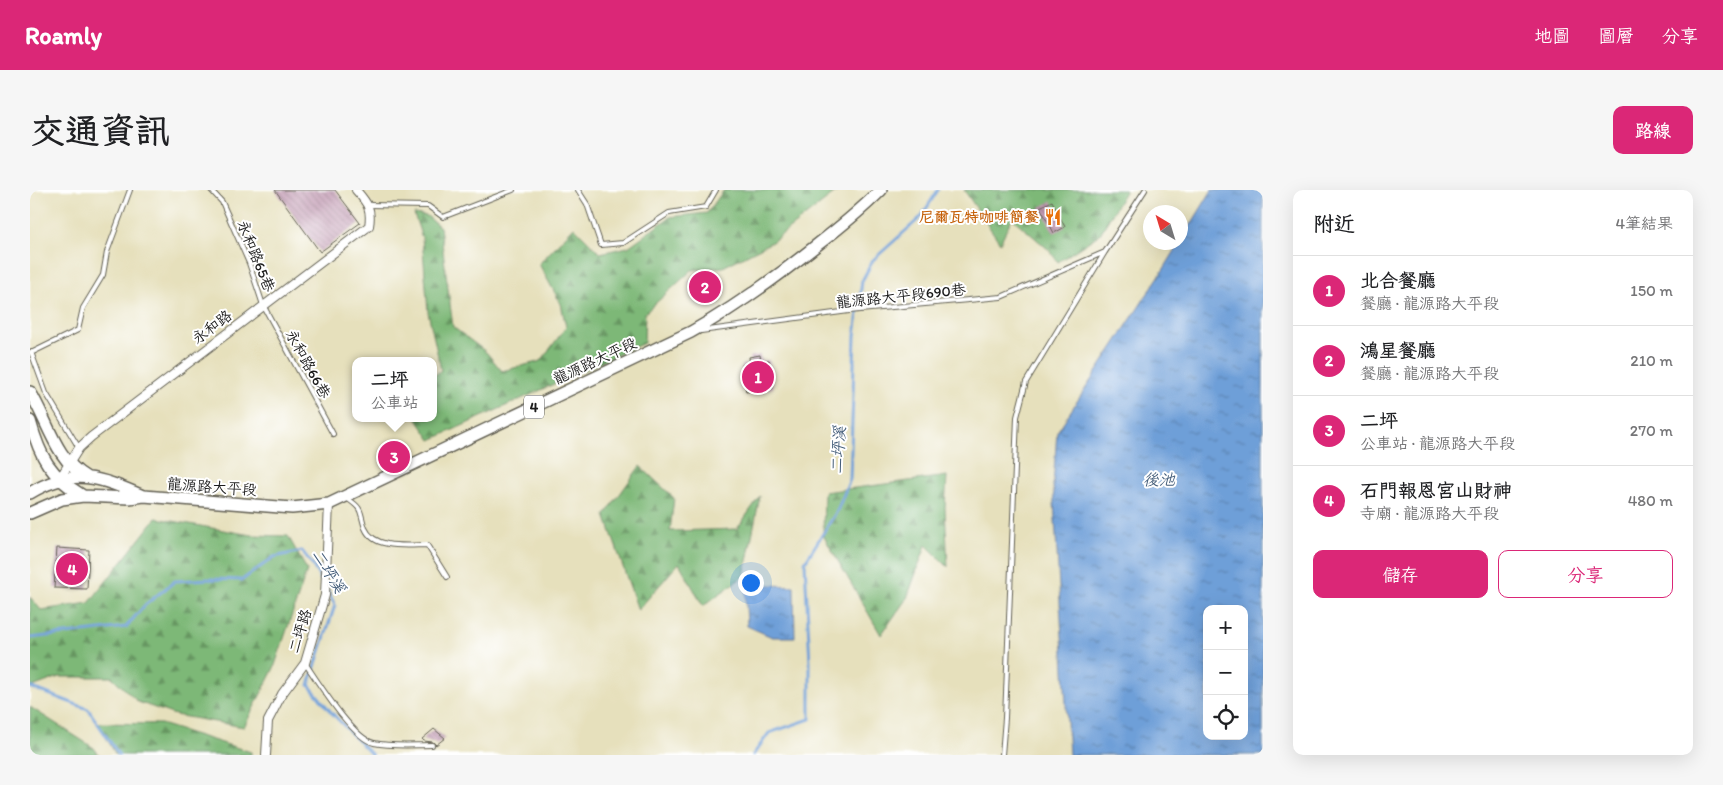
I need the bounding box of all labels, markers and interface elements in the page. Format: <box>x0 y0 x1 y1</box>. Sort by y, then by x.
text: Roamly <box>25 21 102 50</box>
text: 地圖 <box>1534 25 1570 47</box>
text: 圖層 <box>1598 25 1634 47</box>
text: 分享 <box>1662 25 1698 47</box>
button: 路線 <box>1613 106 1693 154</box>
text: 交通資訊 <box>30 110 170 152</box>
north arrow <box>1143 205 1188 250</box>
restaurant icon: 尼爾瓦特咖啡簡餐 <box>1043 207 1063 227</box>
place label: 尼爾瓦特咖啡簡餐 <box>919 208 1039 226</box>
text: 附近 <box>1313 211 1355 236</box>
text: 4筆結果 <box>1615 214 1673 233</box>
street label: 永和路65巷 <box>233 217 279 295</box>
pin: 2 <box>689 268 721 306</box>
text: 北合餐廳 <box>1360 269 1436 292</box>
street label: 龍源路大平段690巷 <box>835 280 967 312</box>
text: 1 <box>1325 281 1333 300</box>
text: 150 m <box>1630 281 1673 300</box>
text: 餐廳 · 龍源路大平段 <box>1360 294 1499 313</box>
street label: 永和路 <box>189 306 235 348</box>
street label: 永和路66巷 <box>282 326 334 402</box>
street label: 龍源路大平段 <box>550 334 640 388</box>
text: 鴻星餐廳 <box>1360 339 1436 362</box>
text: 2 <box>1325 351 1333 370</box>
text: 210 m <box>1630 351 1673 370</box>
popup <box>352 357 437 422</box>
pin: 1 <box>742 358 774 396</box>
text: 餐廳 · 龍源路大平段 <box>1360 364 1499 383</box>
text: 二坪 <box>370 368 409 391</box>
text: 公車站 <box>370 393 419 412</box>
road number: 4 <box>524 396 544 418</box>
text: 二坪 <box>1360 409 1398 432</box>
text: 3 <box>1325 421 1333 440</box>
text: 270 m <box>1630 421 1673 440</box>
water label: 二坪溪 <box>827 424 849 475</box>
text: 公車站 · 龍源路大平段 <box>1360 434 1515 453</box>
pin: 3 <box>378 438 410 476</box>
water label: 後池 <box>1143 470 1176 489</box>
street label: 龍源路大平段 <box>166 475 258 499</box>
text: 石門報恩宮山財神 <box>1360 479 1512 502</box>
text: 4 <box>1324 491 1334 510</box>
text: 480 m <box>1628 491 1673 510</box>
text: 寺廟 · 龍源路大平段 <box>1360 504 1499 523</box>
water label: 二坪溪 <box>308 546 350 597</box>
pin: 4 <box>56 550 88 588</box>
button: 儲存 <box>1313 550 1488 598</box>
button: 分享 <box>1498 550 1673 598</box>
your location <box>738 570 764 596</box>
map controls <box>1203 605 1248 740</box>
button: + <box>1203 605 1248 650</box>
street label: 二坪路 <box>285 607 315 655</box>
button: − <box>1203 650 1248 695</box>
button: locate <box>1203 695 1248 740</box>

